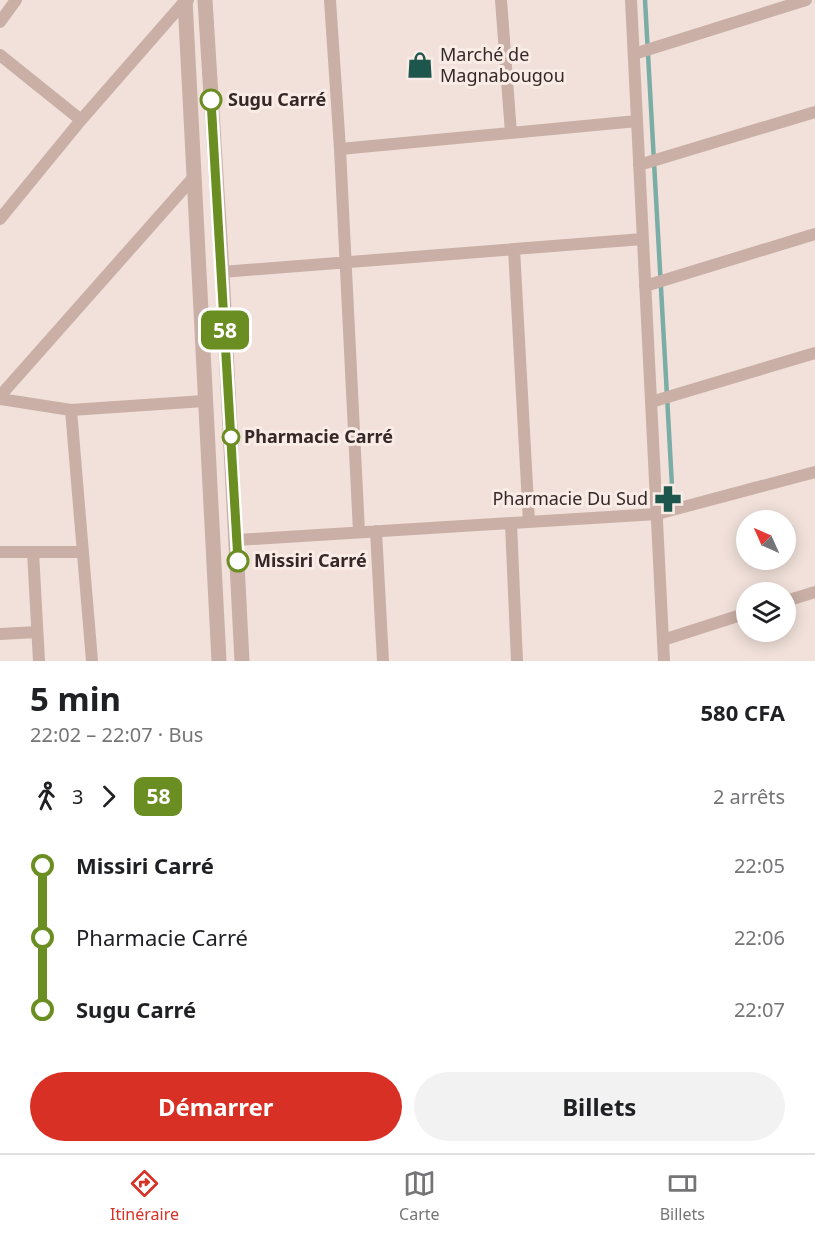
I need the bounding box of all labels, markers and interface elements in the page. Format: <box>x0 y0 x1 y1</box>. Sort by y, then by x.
place label: Marché de Magnabougou <box>440 42 565 87</box>
shop icon: Marché de Magnabougou <box>405 50 435 80</box>
place label: Sugu Carré <box>228 87 326 111</box>
marker: Sugu Carré <box>200 89 222 111</box>
line badge: 58 <box>198 310 252 350</box>
text: 58 <box>213 316 237 344</box>
place label: Pharmacie Carré <box>244 424 393 448</box>
marker: Pharmacie Carré <box>222 428 240 446</box>
pharmacy icon: Pharmacie Du Sud <box>653 484 683 514</box>
place label: Pharmacie Du Sud <box>492 486 648 510</box>
north arrow <box>736 510 796 570</box>
map controls <box>736 510 796 642</box>
place label: Missiri Carré <box>254 548 367 572</box>
marker: Missiri Carré <box>227 550 249 572</box>
button: layers <box>736 582 796 642</box>
text: 5 min <box>30 676 121 721</box>
text: 580 CFA <box>701 697 785 727</box>
text: 22:02 – 22:07 · Bus <box>30 721 203 748</box>
icon: walk <box>30 780 63 813</box>
icon: forward <box>92 780 125 813</box>
text: 58 <box>146 782 170 810</box>
text: 3 <box>72 783 83 810</box>
text: 2 arrêts <box>713 783 785 810</box>
text: Missiri Carré <box>76 850 214 880</box>
text: 22:05 <box>734 852 785 879</box>
text: Pharmacie Carré <box>76 922 248 952</box>
text: 22:06 <box>734 924 785 951</box>
text: Sugu Carré <box>76 994 196 1024</box>
text: 22:07 <box>734 996 785 1023</box>
button: Démarrer <box>30 1072 402 1141</box>
button: Billets <box>414 1072 785 1141</box>
tab: Itinéraire <box>110 1167 179 1225</box>
tab: Carte <box>399 1167 440 1225</box>
tab: Billets <box>660 1167 705 1225</box>

